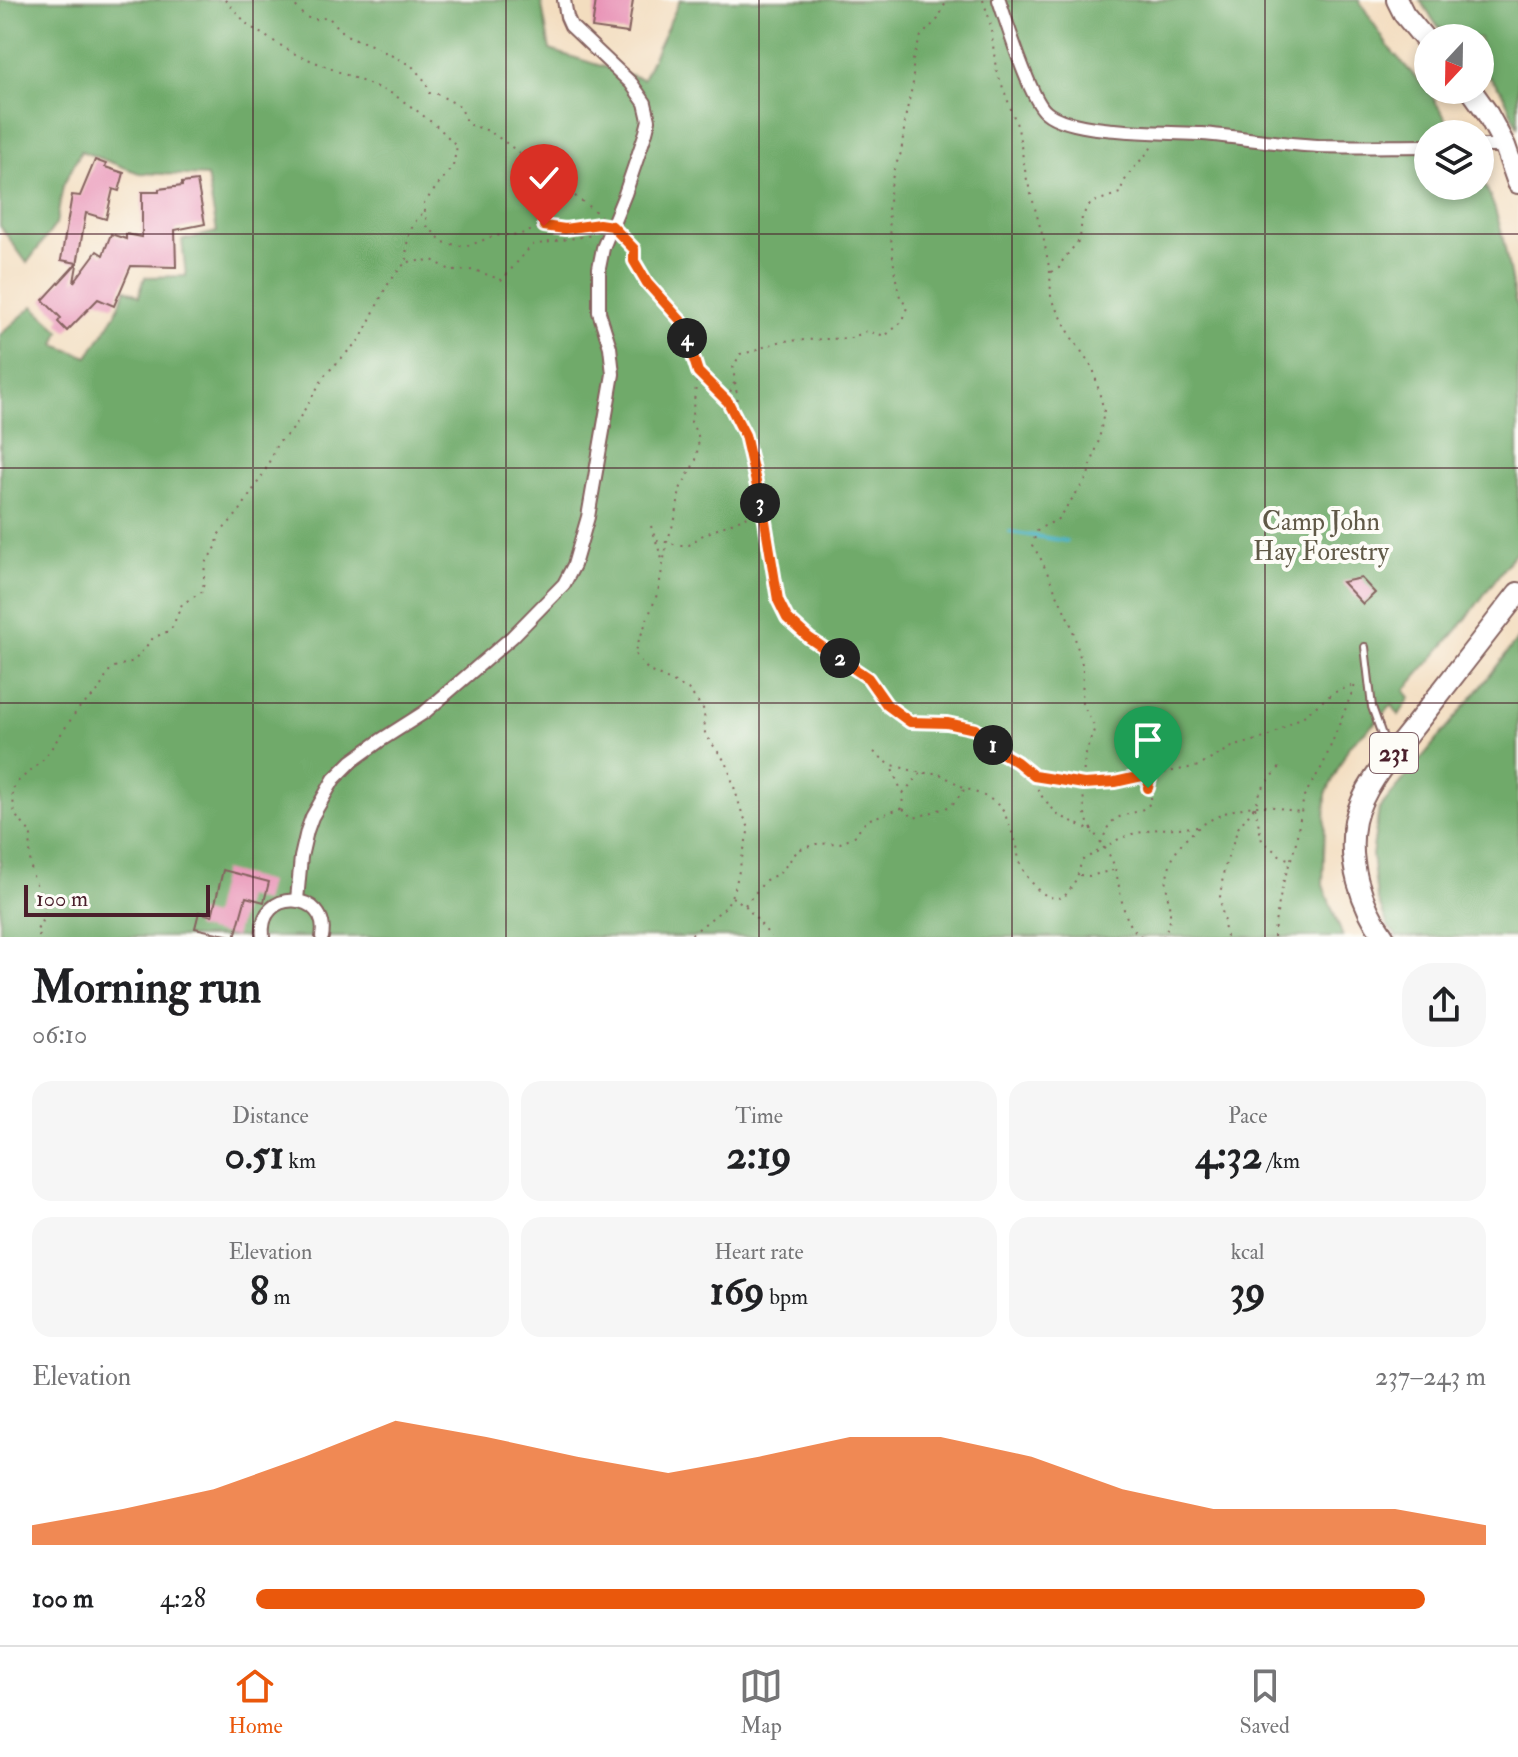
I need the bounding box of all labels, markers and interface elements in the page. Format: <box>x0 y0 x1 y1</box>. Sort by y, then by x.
north arrow <box>1414 24 1494 104</box>
map controls <box>1414 24 1494 200</box>
button: layers <box>1414 120 1494 200</box>
pin <box>510 144 578 226</box>
icon: check <box>522 156 566 200</box>
pin: 4 <box>667 318 707 358</box>
text: 4 <box>681 324 693 352</box>
pin: 3 <box>740 483 780 523</box>
text: 3 <box>756 489 764 517</box>
park label: Camp John Hay Forestry <box>1253 506 1389 568</box>
pin: 2 <box>820 638 860 678</box>
text: 2 <box>834 644 846 672</box>
pin <box>1114 706 1182 788</box>
icon: arrive <box>1126 718 1170 762</box>
pin: 1 <box>973 725 1013 765</box>
text: 1 <box>989 731 997 759</box>
road number: 231 <box>1370 733 1418 773</box>
scale bar <box>24 881 210 917</box>
text: 100 m <box>36 885 88 913</box>
text: Morning run <box>32 961 261 1016</box>
button: share <box>1402 963 1486 1047</box>
text: 06:10 <box>32 1019 87 1051</box>
text: Distance <box>232 1102 309 1130</box>
text: Time <box>735 1102 783 1130</box>
text: Pace <box>1228 1102 1267 1130</box>
text: 0.51 <box>224 1130 284 1181</box>
text: 2:19 <box>727 1130 791 1181</box>
text: 4:32 <box>1195 1130 1262 1181</box>
text: km <box>284 1147 316 1175</box>
text: /km <box>1262 1147 1300 1175</box>
text: Elevation <box>228 1238 312 1266</box>
text: Heart rate <box>714 1238 804 1266</box>
text: kcal <box>1231 1238 1265 1266</box>
text: 8 <box>250 1266 269 1317</box>
text: 169 <box>710 1266 765 1317</box>
text: 39 <box>1230 1266 1266 1317</box>
text: m <box>269 1283 291 1311</box>
text: bpm <box>765 1283 808 1311</box>
text: Elevation <box>32 1361 131 1393</box>
text: 237–243 m <box>1375 1361 1486 1393</box>
text: 100 m <box>32 1583 93 1615</box>
text: 4:28 <box>160 1583 206 1615</box>
tab: Home <box>228 1664 283 1740</box>
tab: Map <box>739 1664 783 1740</box>
tab: Saved <box>1240 1664 1290 1740</box>

